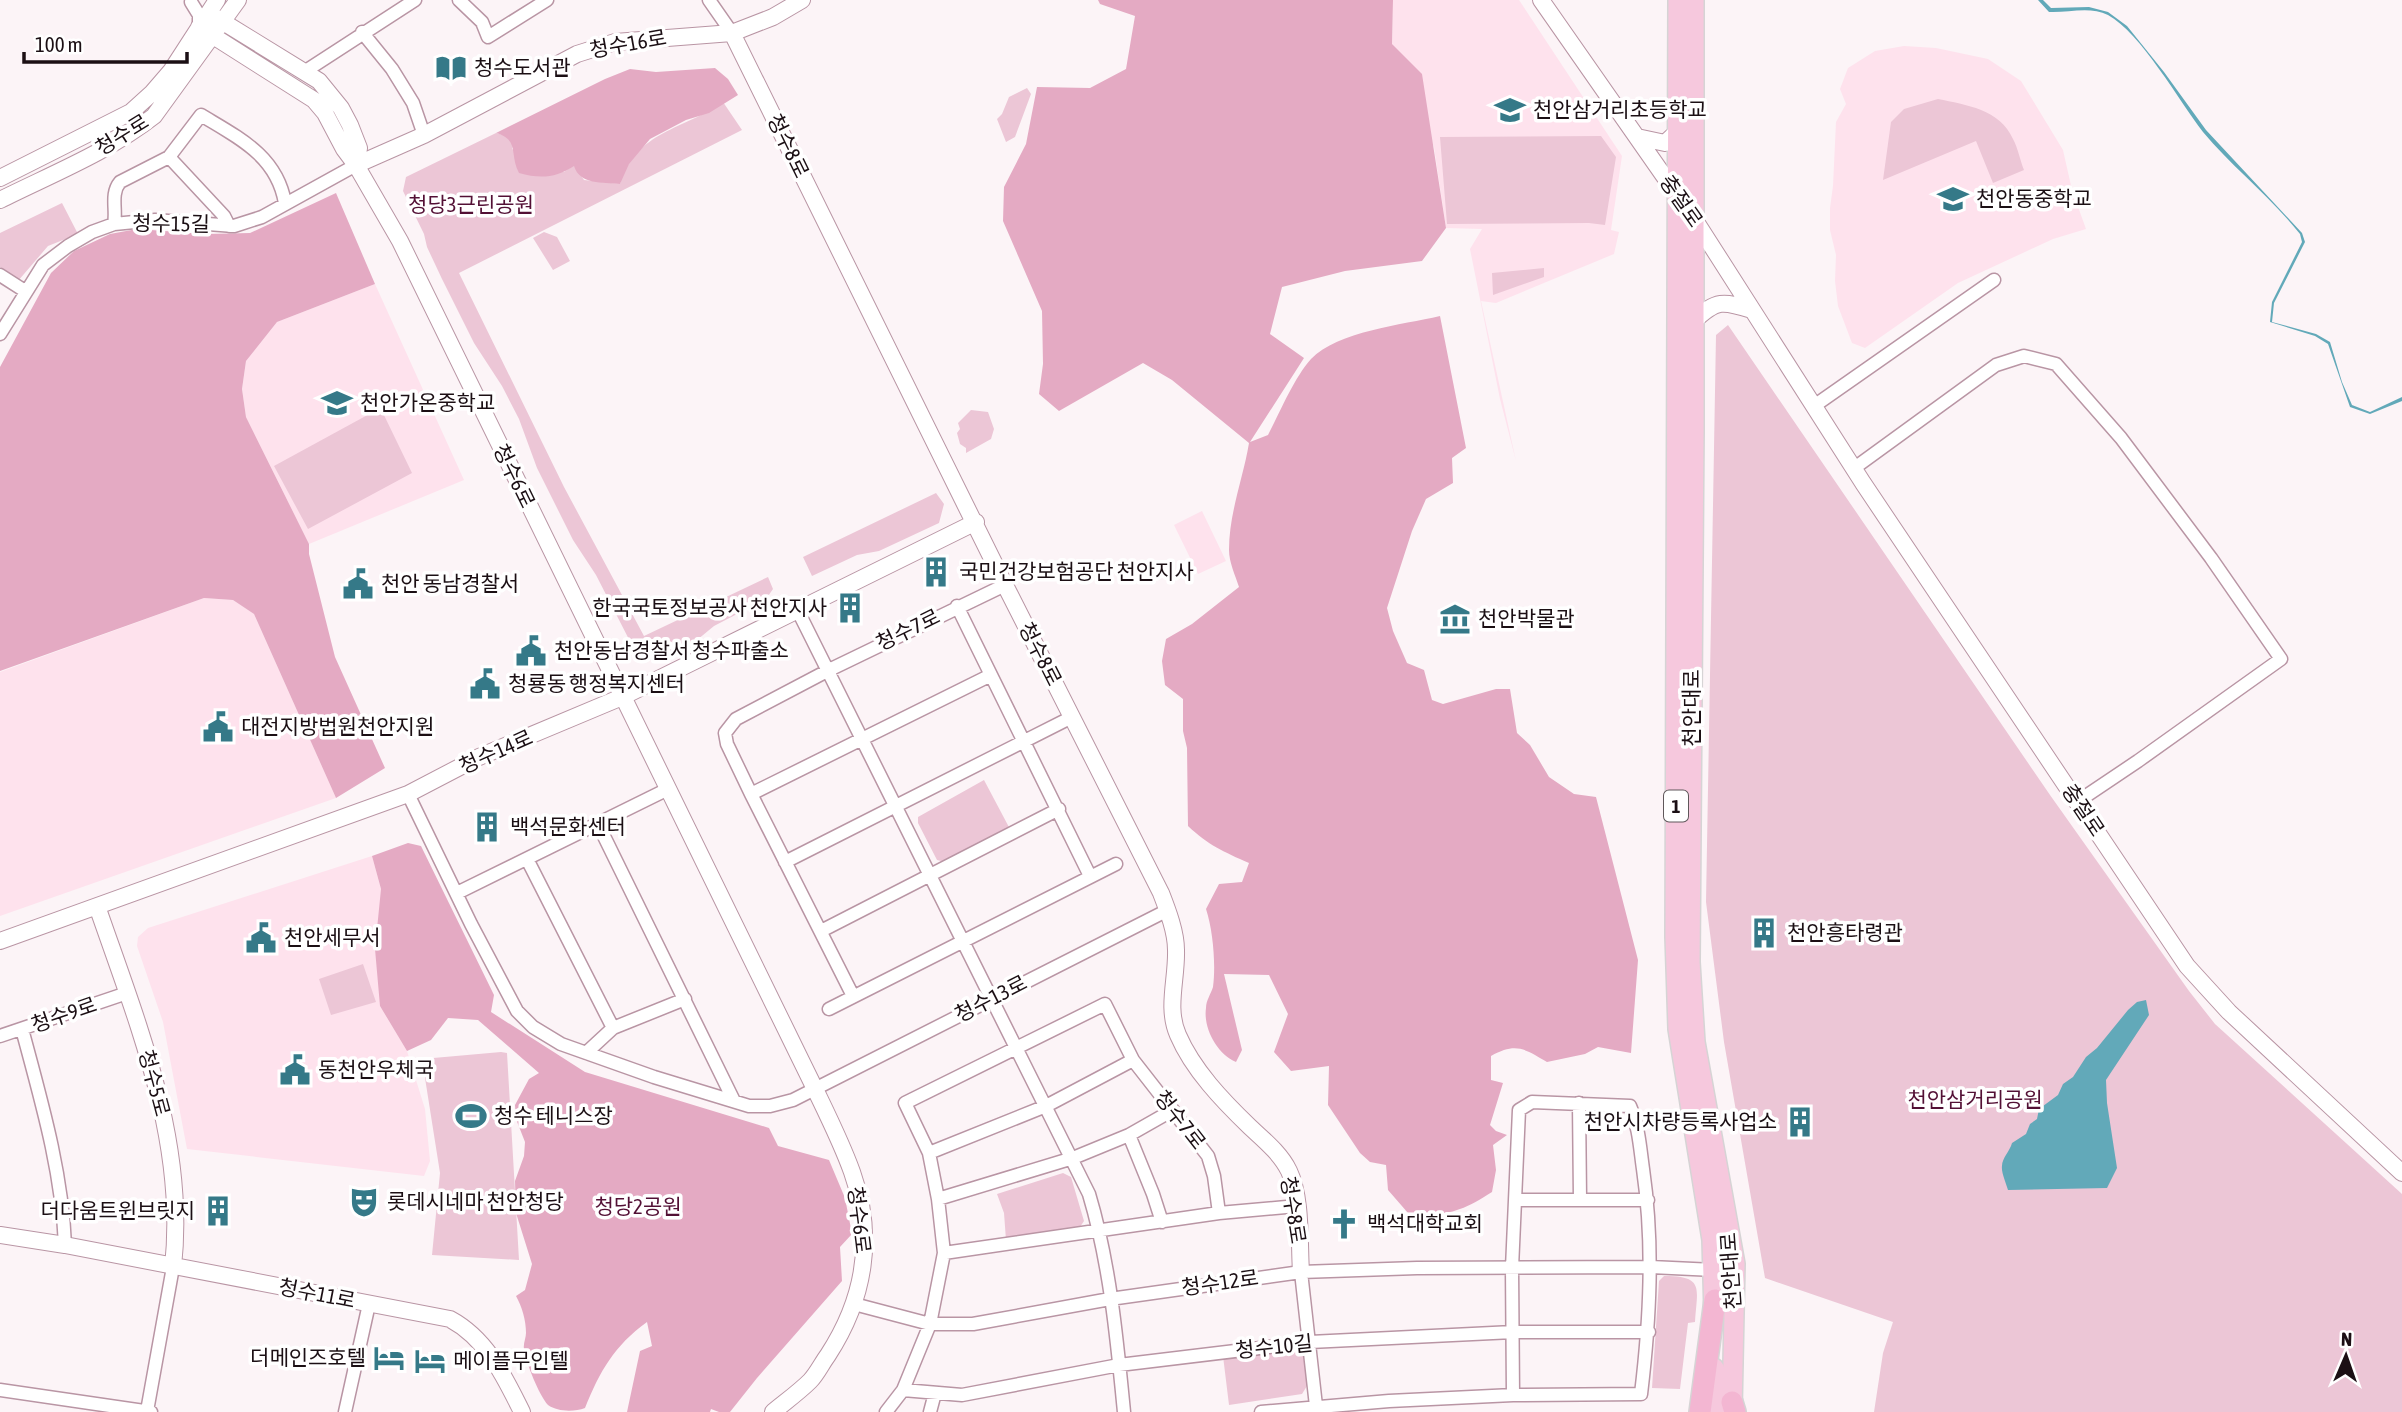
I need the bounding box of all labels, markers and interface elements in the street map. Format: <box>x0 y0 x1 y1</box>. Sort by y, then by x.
scale bar <box>24 21 187 65</box>
street label: 청수16로 <box>587 24 668 62</box>
text: 100 m <box>35 32 83 56</box>
library icon: 청수도서관 <box>434 51 468 85</box>
place label: 청수도서관 <box>474 55 571 79</box>
school or university icon: 천안삼거리초등학교 <box>1493 93 1527 127</box>
place label: 천안삼거리초등학교 <box>1533 97 1707 121</box>
street label: 청수로 <box>91 109 152 160</box>
street label: 청수8로 <box>763 110 815 181</box>
street label: 충절로 <box>1655 170 1708 231</box>
school or university icon: 천안동중학교 <box>1936 182 1970 216</box>
place label: 천안동중학교 <box>1976 186 2092 210</box>
park label: 청당3근린공원 <box>408 192 534 216</box>
street label: 청수15길 <box>132 210 210 236</box>
school or university icon: 천안가온중학교 <box>320 386 354 420</box>
place label: 천안가온중학교 <box>360 390 495 414</box>
street label: 청수6로 <box>489 440 541 511</box>
building icon: 국민건강보험공단 천안지사 <box>919 555 953 589</box>
place label: 국민건강보험공단 천안지사 <box>959 559 1194 583</box>
public building icon: 천안 동남경찰서 <box>341 567 375 601</box>
place label: 천안 동남경찰서 <box>381 571 519 595</box>
building icon: 한국국토정보공사 천안지사 <box>833 591 867 625</box>
place label: 한국국토정보공사 천안지사 <box>592 595 827 619</box>
museum icon: 천안박물관 <box>1438 602 1472 636</box>
street label: 청수7로 <box>872 603 943 655</box>
place label: 천안박물관 <box>1478 606 1575 630</box>
street label: 청수8로 <box>1015 618 1067 689</box>
public building icon: 천안동남경찰서 청수파출소 <box>514 634 548 668</box>
place label: 천안동남경찰서 청수파출소 <box>554 638 789 662</box>
public building icon: 청룡동 행정복지센터 <box>468 667 502 701</box>
street label: 천안대로 <box>1679 669 1703 747</box>
place label: 청룡동 행정복지센터 <box>508 671 685 695</box>
public building icon: 대전지방법원천안지원 <box>201 710 235 744</box>
place label: 대전지방법원천안지원 <box>241 714 434 738</box>
street label: 청수14로 <box>455 724 536 778</box>
street label: 충절로 <box>2058 779 2110 840</box>
road number: 1 <box>1664 790 1688 821</box>
building icon: 백석문화센터 <box>470 810 504 844</box>
place label: 백석문화센터 <box>510 814 626 838</box>
building icon: 천안흥타령관 <box>1747 916 1781 950</box>
place label: 천안흥타령관 <box>1787 920 1903 944</box>
public building icon: 천안세무서 <box>244 921 278 955</box>
place label: 천안세무서 <box>284 925 381 949</box>
street label: 청수13로 <box>950 970 1031 1026</box>
street label: 청수9로 <box>28 992 100 1036</box>
street label: 청수5로 <box>135 1047 175 1119</box>
public building icon: 동천안우체국 <box>278 1053 312 1087</box>
place label: 동천안우체국 <box>318 1057 434 1081</box>
street label: 청수7로 <box>1150 1085 1211 1154</box>
park label: 천안삼거리공원 <box>1907 1087 2043 1111</box>
sports icon: 청수 테니스장 <box>454 1099 488 1133</box>
place label: 청수 테니스장 <box>494 1103 613 1127</box>
building icon: 천안시차량등록사업소 <box>1783 1105 1817 1139</box>
place label: 천안시차량등록사업소 <box>1584 1109 1777 1133</box>
street label: 청수8로 <box>1277 1174 1311 1245</box>
theatre icon: 롯데시네마 천안청당 <box>347 1185 381 1219</box>
street label: 청수6로 <box>844 1185 876 1255</box>
place label: 롯데시네마 천안청당 <box>387 1189 564 1213</box>
building icon: 더다움트윈브릿지 <box>201 1194 235 1228</box>
park label: 청당2공원 <box>594 1194 682 1218</box>
place label: 더다움트윈브릿지 <box>40 1198 195 1222</box>
church icon: 백석대학교회 <box>1327 1207 1361 1241</box>
place label: 백석대학교회 <box>1367 1211 1483 1235</box>
street label: 천안대로 <box>1715 1232 1745 1310</box>
street label: 청수12로 <box>1180 1265 1260 1299</box>
street label: 청수11로 <box>277 1274 358 1312</box>
north arrow <box>2311 1321 2381 1391</box>
text: N <box>2341 1328 2353 1350</box>
street label: 청수10길 <box>1234 1330 1314 1362</box>
hotel icon: 더메인즈호텔 <box>372 1341 406 1375</box>
hotel icon: 메이플무인텔 <box>413 1344 447 1378</box>
place label: 더메인즈호텔 <box>250 1345 366 1369</box>
place label: 메이플무인텔 <box>453 1348 569 1372</box>

